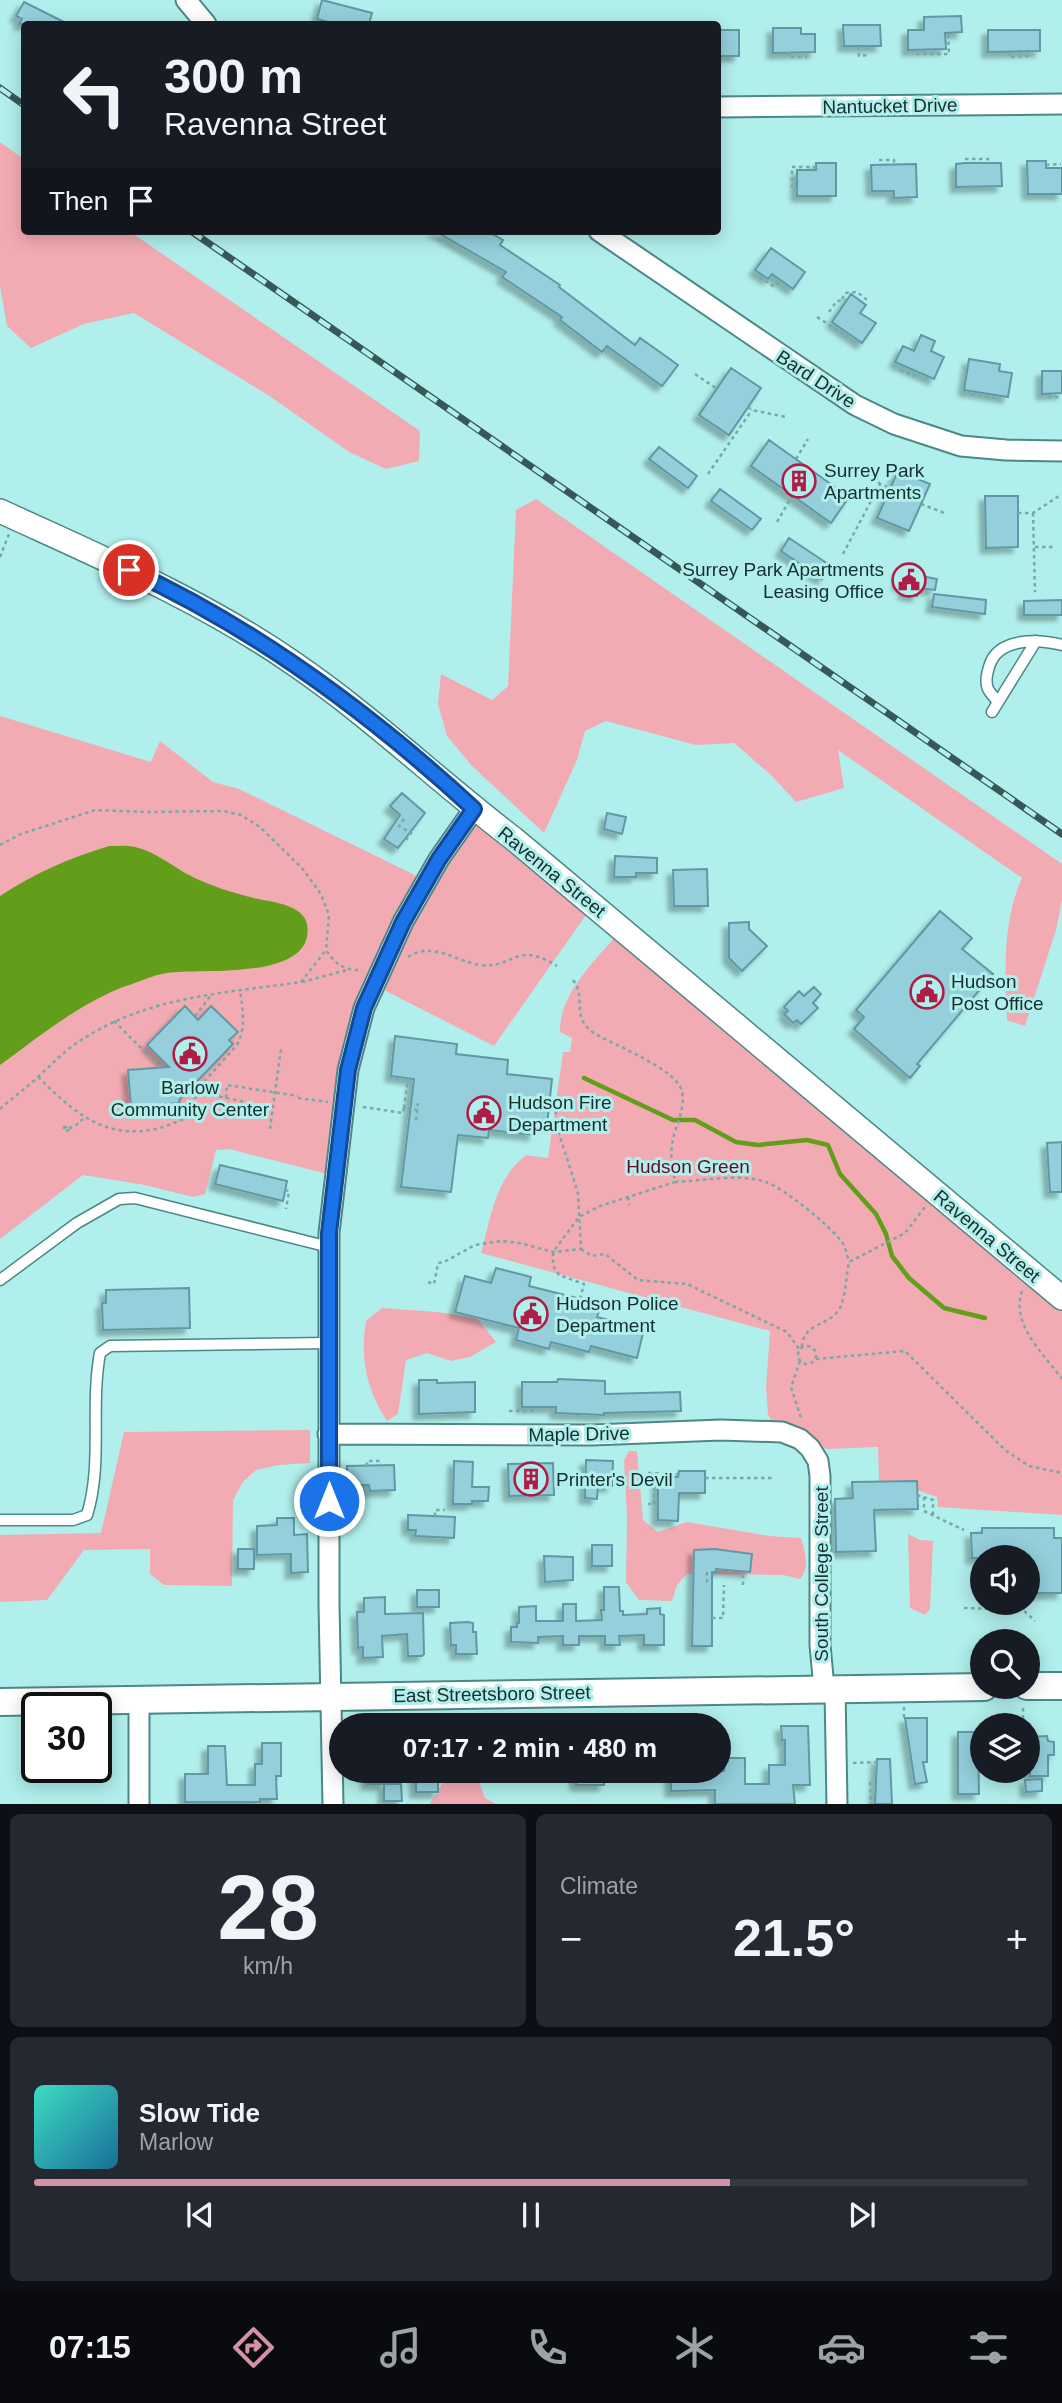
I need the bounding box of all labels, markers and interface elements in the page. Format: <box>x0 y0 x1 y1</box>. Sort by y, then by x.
icon: left <box>49 49 140 140</box>
text: 300 m <box>164 49 303 103</box>
street label: Nantucket Drive <box>822 94 958 118</box>
text: Ravenna Street <box>164 106 386 142</box>
icon: arrive <box>122 182 160 220</box>
text: Then <box>49 186 108 216</box>
street label: Bard Drive <box>773 346 859 412</box>
place label: Surrey Park Apartments <box>824 460 925 503</box>
building icon: Surrey Park Apartments <box>780 462 818 500</box>
pin <box>99 540 159 600</box>
icon: arrive <box>110 551 148 589</box>
place label: Surrey Park Apartments Leasing Office <box>682 559 884 602</box>
public building icon: Surrey Park Apartments Leasing Office <box>890 561 928 599</box>
street label: Ravenna Street <box>494 822 610 922</box>
place label: Hudson Post Office <box>951 971 1044 1014</box>
public building icon: Hudson Post Office <box>908 973 946 1011</box>
public building icon: Barlow Community Center <box>171 1035 209 1073</box>
place label: Barlow Community Center <box>111 1077 270 1120</box>
place label: Hudson Fire Department <box>508 1092 612 1135</box>
public building icon: Hudson Fire Department <box>465 1094 503 1132</box>
park label: Hudson Green <box>626 1156 750 1177</box>
street label: Ravenna Street <box>930 1186 1045 1287</box>
place label: Hudson Police Department <box>556 1293 679 1336</box>
public building icon: Hudson Police Department <box>512 1295 550 1333</box>
street label: Maple Drive <box>528 1423 630 1445</box>
building icon: Printer's Devil <box>512 1460 550 1498</box>
position arrow <box>292 1464 366 1538</box>
place label: Printer's Devil <box>556 1469 673 1490</box>
street label: South College Street <box>811 1486 832 1662</box>
map controls <box>970 1545 1040 1783</box>
button: sound <box>970 1545 1040 1615</box>
button: search <box>970 1629 1040 1699</box>
street label: East Streetsboro Street <box>393 1682 592 1706</box>
speed limit sign: 30 <box>21 1692 112 1783</box>
button: layers <box>970 1713 1040 1783</box>
text: 07:17 · 2 min · 480 m <box>403 1733 657 1763</box>
text: 28 <box>217 1857 319 1958</box>
text: Climate <box>560 1873 638 1899</box>
text: 21.5° <box>733 1909 855 1967</box>
text: − <box>560 1918 582 1960</box>
text: + <box>1006 1918 1028 1960</box>
text: km/h <box>243 1953 293 1979</box>
text: Slow Tide <box>139 2098 260 2128</box>
text: Marlow <box>139 2129 213 2155</box>
icon: previous <box>181 2196 219 2234</box>
icon: pause <box>512 2196 550 2234</box>
icon: next <box>843 2196 881 2234</box>
icon: directions <box>229 2323 278 2372</box>
icon: music <box>376 2323 425 2372</box>
icon: phone <box>523 2323 572 2372</box>
icon: climate <box>670 2323 719 2372</box>
icon: car <box>817 2323 866 2372</box>
icon: filters <box>964 2323 1013 2372</box>
text: 07:15 <box>49 2329 131 2365</box>

